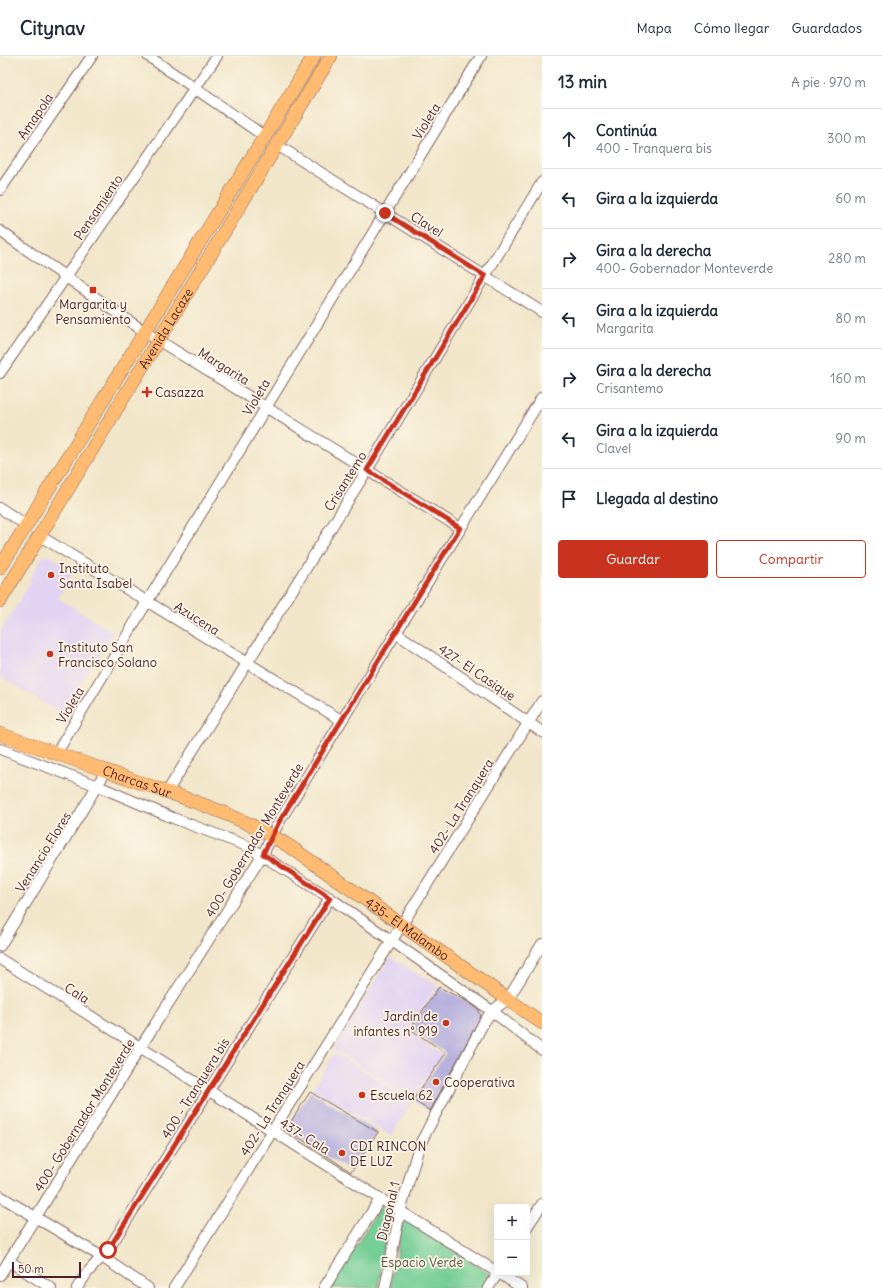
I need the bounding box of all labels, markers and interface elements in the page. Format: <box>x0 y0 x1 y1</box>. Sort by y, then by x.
text: Citynav <box>20 16 85 40</box>
text: Mapa <box>637 19 672 37</box>
text: Cómo llegar <box>694 19 770 37</box>
text: Guardados <box>792 19 862 37</box>
text: 13 min <box>558 71 607 93</box>
text: A pie · 970 m <box>791 74 866 91</box>
street label: Amapola <box>14 90 57 143</box>
street label: Violeta <box>409 100 444 143</box>
text: Continúa <box>596 121 657 140</box>
icon: ahead <box>558 128 580 150</box>
text: 300 m <box>827 130 866 147</box>
text: 400 - Tranquera bis <box>596 140 712 157</box>
street label: Pensamiento <box>70 171 127 243</box>
icon: left <box>558 188 580 210</box>
text: Gira a la izquierda <box>596 189 718 208</box>
text: 60 m <box>835 190 866 207</box>
route end <box>376 204 394 222</box>
street label: Clavel <box>407 208 446 241</box>
text: Gira a la derecha <box>596 241 711 260</box>
icon: right <box>558 248 580 270</box>
text: 280 m <box>828 250 866 267</box>
text: 400- Gobernador Monteverde <box>596 260 773 277</box>
marker: Margarita y Pensamiento <box>88 285 98 295</box>
street label: Avenida Lacaze <box>135 285 197 372</box>
place label: Margarita y Pensamiento <box>55 296 131 328</box>
text: Gira a la izquierda <box>596 301 718 320</box>
icon: left <box>558 308 580 330</box>
text: 80 m <box>835 310 866 327</box>
text: Margarita <box>596 320 654 337</box>
street label: Margarita <box>195 344 253 389</box>
text: Gira a la derecha <box>596 361 711 380</box>
icon: right <box>558 368 580 390</box>
text: 160 m <box>830 370 866 387</box>
street label: Violeta <box>239 376 274 419</box>
text: Crisantemo <box>596 380 663 397</box>
place label: Casazza <box>155 384 204 401</box>
marker: Casazza <box>142 387 152 397</box>
text: Gira a la izquierda <box>596 421 718 440</box>
icon: left <box>558 428 580 450</box>
text: 90 m <box>835 430 866 447</box>
text: Clavel <box>596 440 631 457</box>
street label: Crisantemo <box>320 448 370 514</box>
icon: arrive <box>558 488 580 510</box>
text: Llegada al destino <box>596 489 718 508</box>
button: Guardar <box>558 540 708 578</box>
button: Compartir <box>716 540 866 578</box>
place label: Instituto Santa Isabel <box>59 560 132 592</box>
marker: Instituto Santa Isabel <box>46 570 56 580</box>
street label: Azucena <box>171 598 223 639</box>
place label: Instituto San Francisco Solano <box>58 639 157 671</box>
street label: 427- El Casique <box>435 640 518 704</box>
marker: Instituto San Francisco Solano <box>45 649 55 659</box>
street label: Violeta <box>53 684 88 727</box>
street label: 402- La Tranquera <box>425 755 498 857</box>
street label: 400- Gobernador Monteverde <box>202 760 307 921</box>
street label: Charcas Sur <box>100 762 174 802</box>
street label: Venancio Flores <box>12 808 75 896</box>
street label: 435- El Malambo <box>362 894 453 965</box>
street label: Cala <box>61 979 92 1008</box>
place label: Jardín de infantes n° 919 <box>353 1008 438 1040</box>
marker: Jardín de infantes n° 919 <box>441 1018 451 1028</box>
street label: 400 - Tranquera bis <box>158 1035 233 1142</box>
street label: 400- Gobernador Monteverde <box>30 1036 139 1195</box>
street label: 402- La Tranquera <box>236 1057 309 1159</box>
place label: Cooperativa <box>444 1074 515 1091</box>
marker: Cooperativa <box>431 1077 441 1087</box>
place label: Escuela 62 <box>370 1087 433 1104</box>
marker: Escuela 62 <box>357 1090 367 1100</box>
street label: 437- Cala <box>277 1114 333 1158</box>
place label: CDI RINCON DE LUZ <box>350 1138 427 1170</box>
marker: CDI RINCON DE LUZ <box>337 1148 347 1158</box>
street label: Diagonal 1 <box>373 1180 404 1242</box>
map controls <box>494 1204 530 1276</box>
button: + <box>494 1204 530 1240</box>
button: − <box>494 1240 530 1276</box>
route start <box>99 1241 117 1259</box>
park label: Espacio Verde <box>381 1254 463 1271</box>
scale bar <box>12 1260 81 1279</box>
text: 50 m <box>18 1262 44 1276</box>

